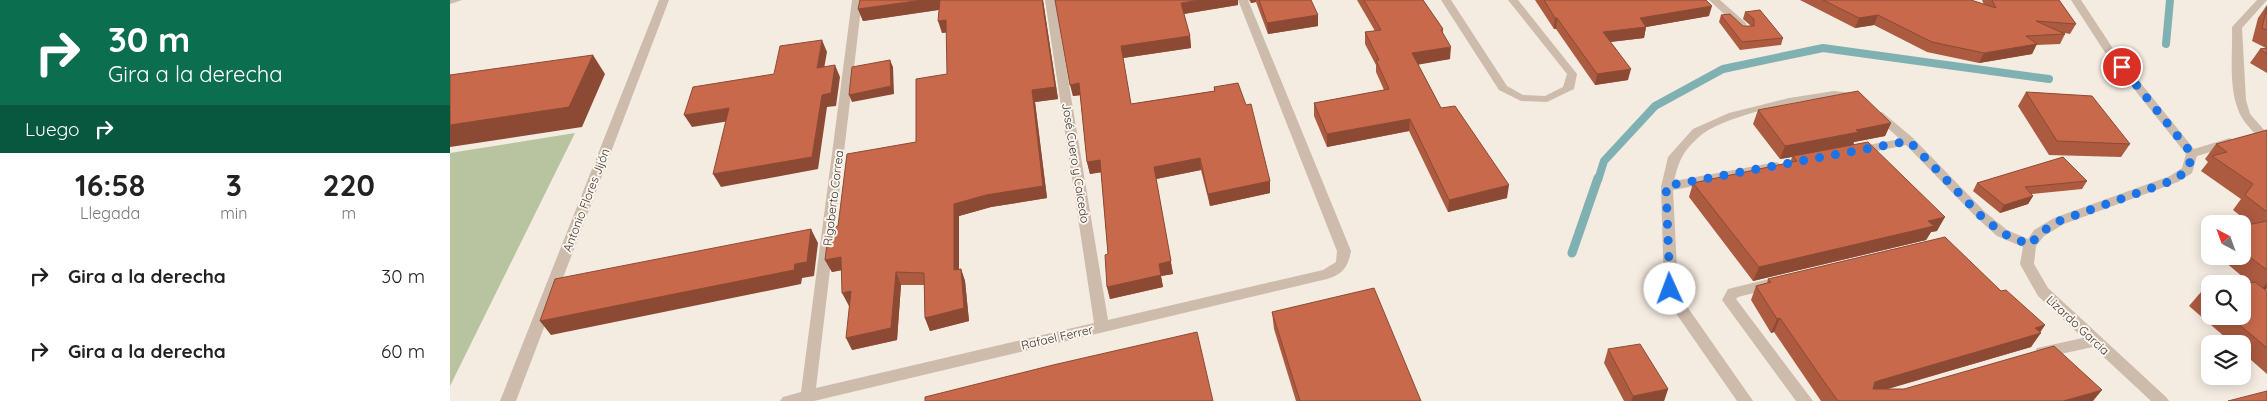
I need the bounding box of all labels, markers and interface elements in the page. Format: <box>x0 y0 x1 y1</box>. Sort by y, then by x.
text: 30 m <box>108 17 190 61</box>
icon: right <box>25 20 90 85</box>
pin <box>2101 46 2143 88</box>
icon: arrive <box>2108 53 2136 81</box>
text: Gira a la derecha <box>108 60 283 88</box>
street label: José Cuero y Caicedo <box>1059 102 1093 224</box>
icon: right <box>90 115 118 143</box>
text: Luego <box>25 117 80 141</box>
street label: Antonio Flores Jijón <box>559 146 613 254</box>
street label: Rigoberto Correa <box>820 149 846 247</box>
text: 16:58 <box>75 166 145 204</box>
text: 3 <box>226 166 242 204</box>
text: 220 <box>322 166 375 204</box>
text: Llegada <box>80 203 140 223</box>
text: min <box>220 203 247 223</box>
text: m <box>341 203 356 223</box>
north arrow <box>2201 215 2251 265</box>
map controls <box>2201 215 2251 385</box>
icon: right <box>25 262 53 290</box>
position arrow <box>1643 262 1695 314</box>
text: Gira a la derecha <box>68 264 226 288</box>
text: 30 m <box>381 264 425 288</box>
button: search <box>2201 275 2251 325</box>
street label: Lizardo Garcia <box>2044 292 2112 358</box>
street label: Rafael Ferrer <box>1019 321 1095 353</box>
button: layers <box>2201 335 2251 385</box>
icon: right <box>25 337 53 365</box>
text: Gira a la derecha <box>68 339 226 363</box>
text: 60 m <box>381 339 425 363</box>

